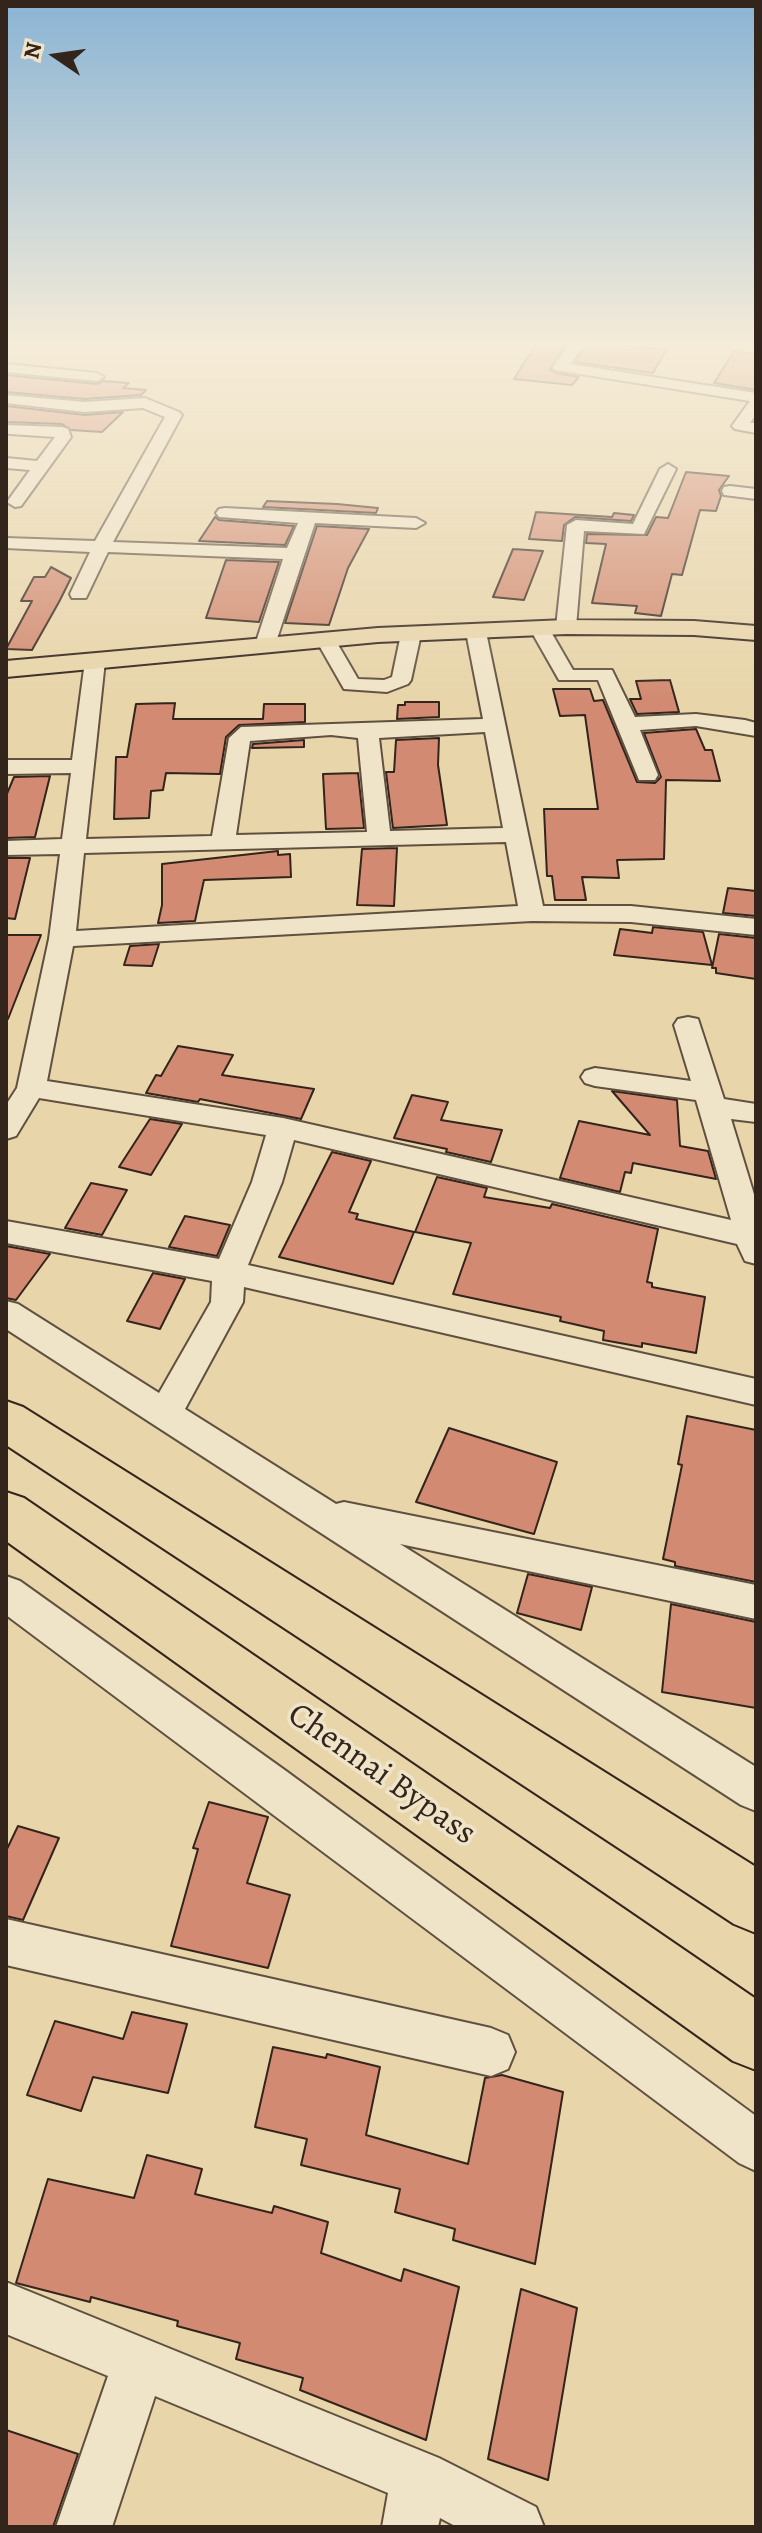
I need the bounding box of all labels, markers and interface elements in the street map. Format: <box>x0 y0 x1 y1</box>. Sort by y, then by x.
north arrow <box>16 16 96 96</box>
text: N <box>16 39 49 62</box>
street label: Chennai Bypass <box>279 1695 483 1855</box>

